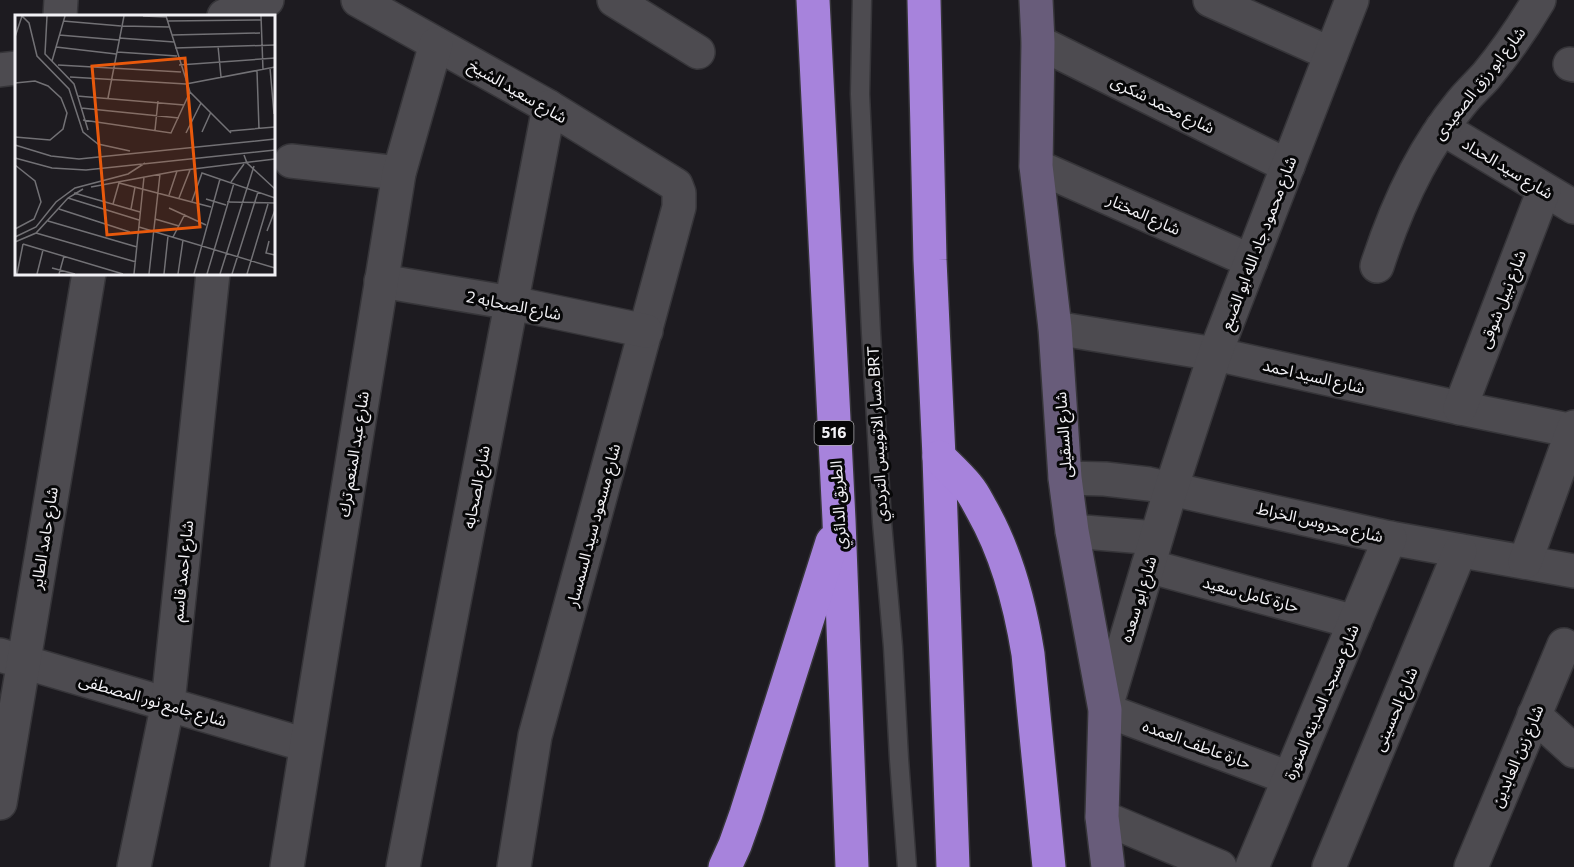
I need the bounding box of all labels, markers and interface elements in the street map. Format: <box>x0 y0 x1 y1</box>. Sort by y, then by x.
inset map <box>15 15 274 274</box>
street label: شارع ابو رزق الصعيدى <box>1429 23 1532 145</box>
street label: شارع سعيد الشيخ <box>464 55 571 130</box>
street label: شارع محمد شكرى <box>1107 70 1218 140</box>
street label: شارع سيد الحداد <box>1457 133 1557 206</box>
street label: شارع محمود جاد الله ابو الضبع <box>1216 153 1303 334</box>
street label: شارع المختار <box>1102 189 1184 242</box>
street label: شارع نبيل شوقى <box>1474 247 1533 352</box>
street label: شارع الصحابه 2 <box>464 286 563 327</box>
street label: مسار الاتوبيس الترددي BRT <box>862 345 894 522</box>
street label: شارع السيد احمد <box>1260 355 1367 400</box>
street label: شارع عبد المنعم ترك <box>333 390 376 519</box>
street label: شارع السقيلى <box>1050 391 1079 479</box>
road number: 516 <box>814 421 854 445</box>
street label: شارع مسعود سيد السمسار <box>561 441 627 610</box>
street label: شارع الصحابه <box>458 444 497 531</box>
street label: الطريق الدائري <box>826 460 853 550</box>
street label: شارع حامد الطاير <box>26 485 65 592</box>
street label: شارع محروس الخراط <box>1254 498 1385 549</box>
street label: شارع احمد قاسم <box>167 519 200 623</box>
street label: شارع ابو سعده <box>1115 554 1163 645</box>
street label: حارة كامل سعيد <box>1201 572 1301 616</box>
street label: شارع مسجد المدينه المنورة <box>1279 621 1366 784</box>
street label: شارع الحسينى <box>1368 664 1424 755</box>
street label: شارع جامع نور المصطفى <box>76 669 229 734</box>
street label: شارع زين العابدين <box>1486 702 1550 811</box>
street label: حارة عاطف العمده <box>1140 715 1254 773</box>

